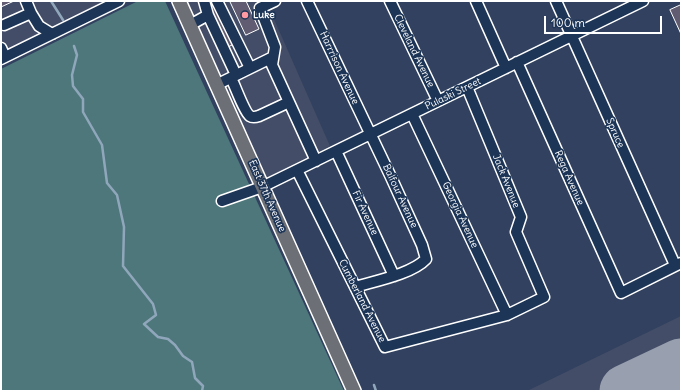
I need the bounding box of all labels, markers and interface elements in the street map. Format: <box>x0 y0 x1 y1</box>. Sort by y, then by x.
scale bar <box>546 8 664 34</box>
place label: Luke <box>253 9 275 21</box>
marker: Luke <box>240 10 250 20</box>
street label: Cleveland Avenue <box>391 12 437 90</box>
text: 100 m <box>551 15 585 30</box>
street label: Harrrison Avenue <box>317 30 361 106</box>
street label: Pulaski Street <box>423 75 483 113</box>
street label: Spruce <box>603 116 627 150</box>
street label: Rega Avenue <box>552 149 586 207</box>
street label: Jack Avenue <box>490 152 522 210</box>
street label: East 37th Avenue <box>246 158 288 234</box>
street label: Balfour Avenue <box>380 162 420 230</box>
street label: Georgia Avenue <box>439 180 481 250</box>
street label: Fir Avenue <box>349 189 381 237</box>
street label: Cumberland Avenue <box>336 257 388 345</box>

